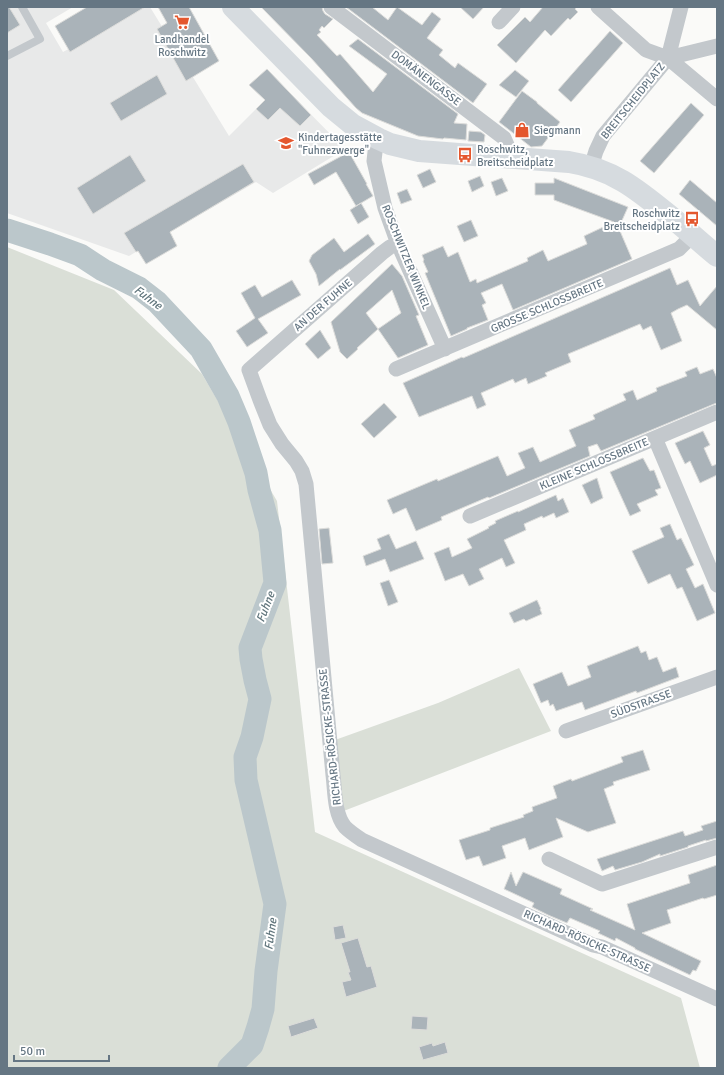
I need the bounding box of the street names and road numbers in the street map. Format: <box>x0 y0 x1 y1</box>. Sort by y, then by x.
street label: DOMÄNENGASSE <box>389 47 464 108</box>
street label: BREITSCHEIDPLATZ <box>598 60 668 142</box>
street label: ROSCHWITZER WINKEL <box>379 203 433 312</box>
street label: AN DER FUHNE <box>291 276 355 334</box>
street label: GROSSE SCHLOSSBREITE <box>489 276 605 336</box>
street label: KLEINE SCHLOSSBREITE <box>538 435 650 493</box>
street label: RICHARD-RÖSICKE-STRASSE <box>315 668 344 806</box>
street label: SÜDSTRASSE <box>609 686 673 721</box>
street label: RICHARD-RÖSICKE-STRASSE <box>522 906 653 975</box>

